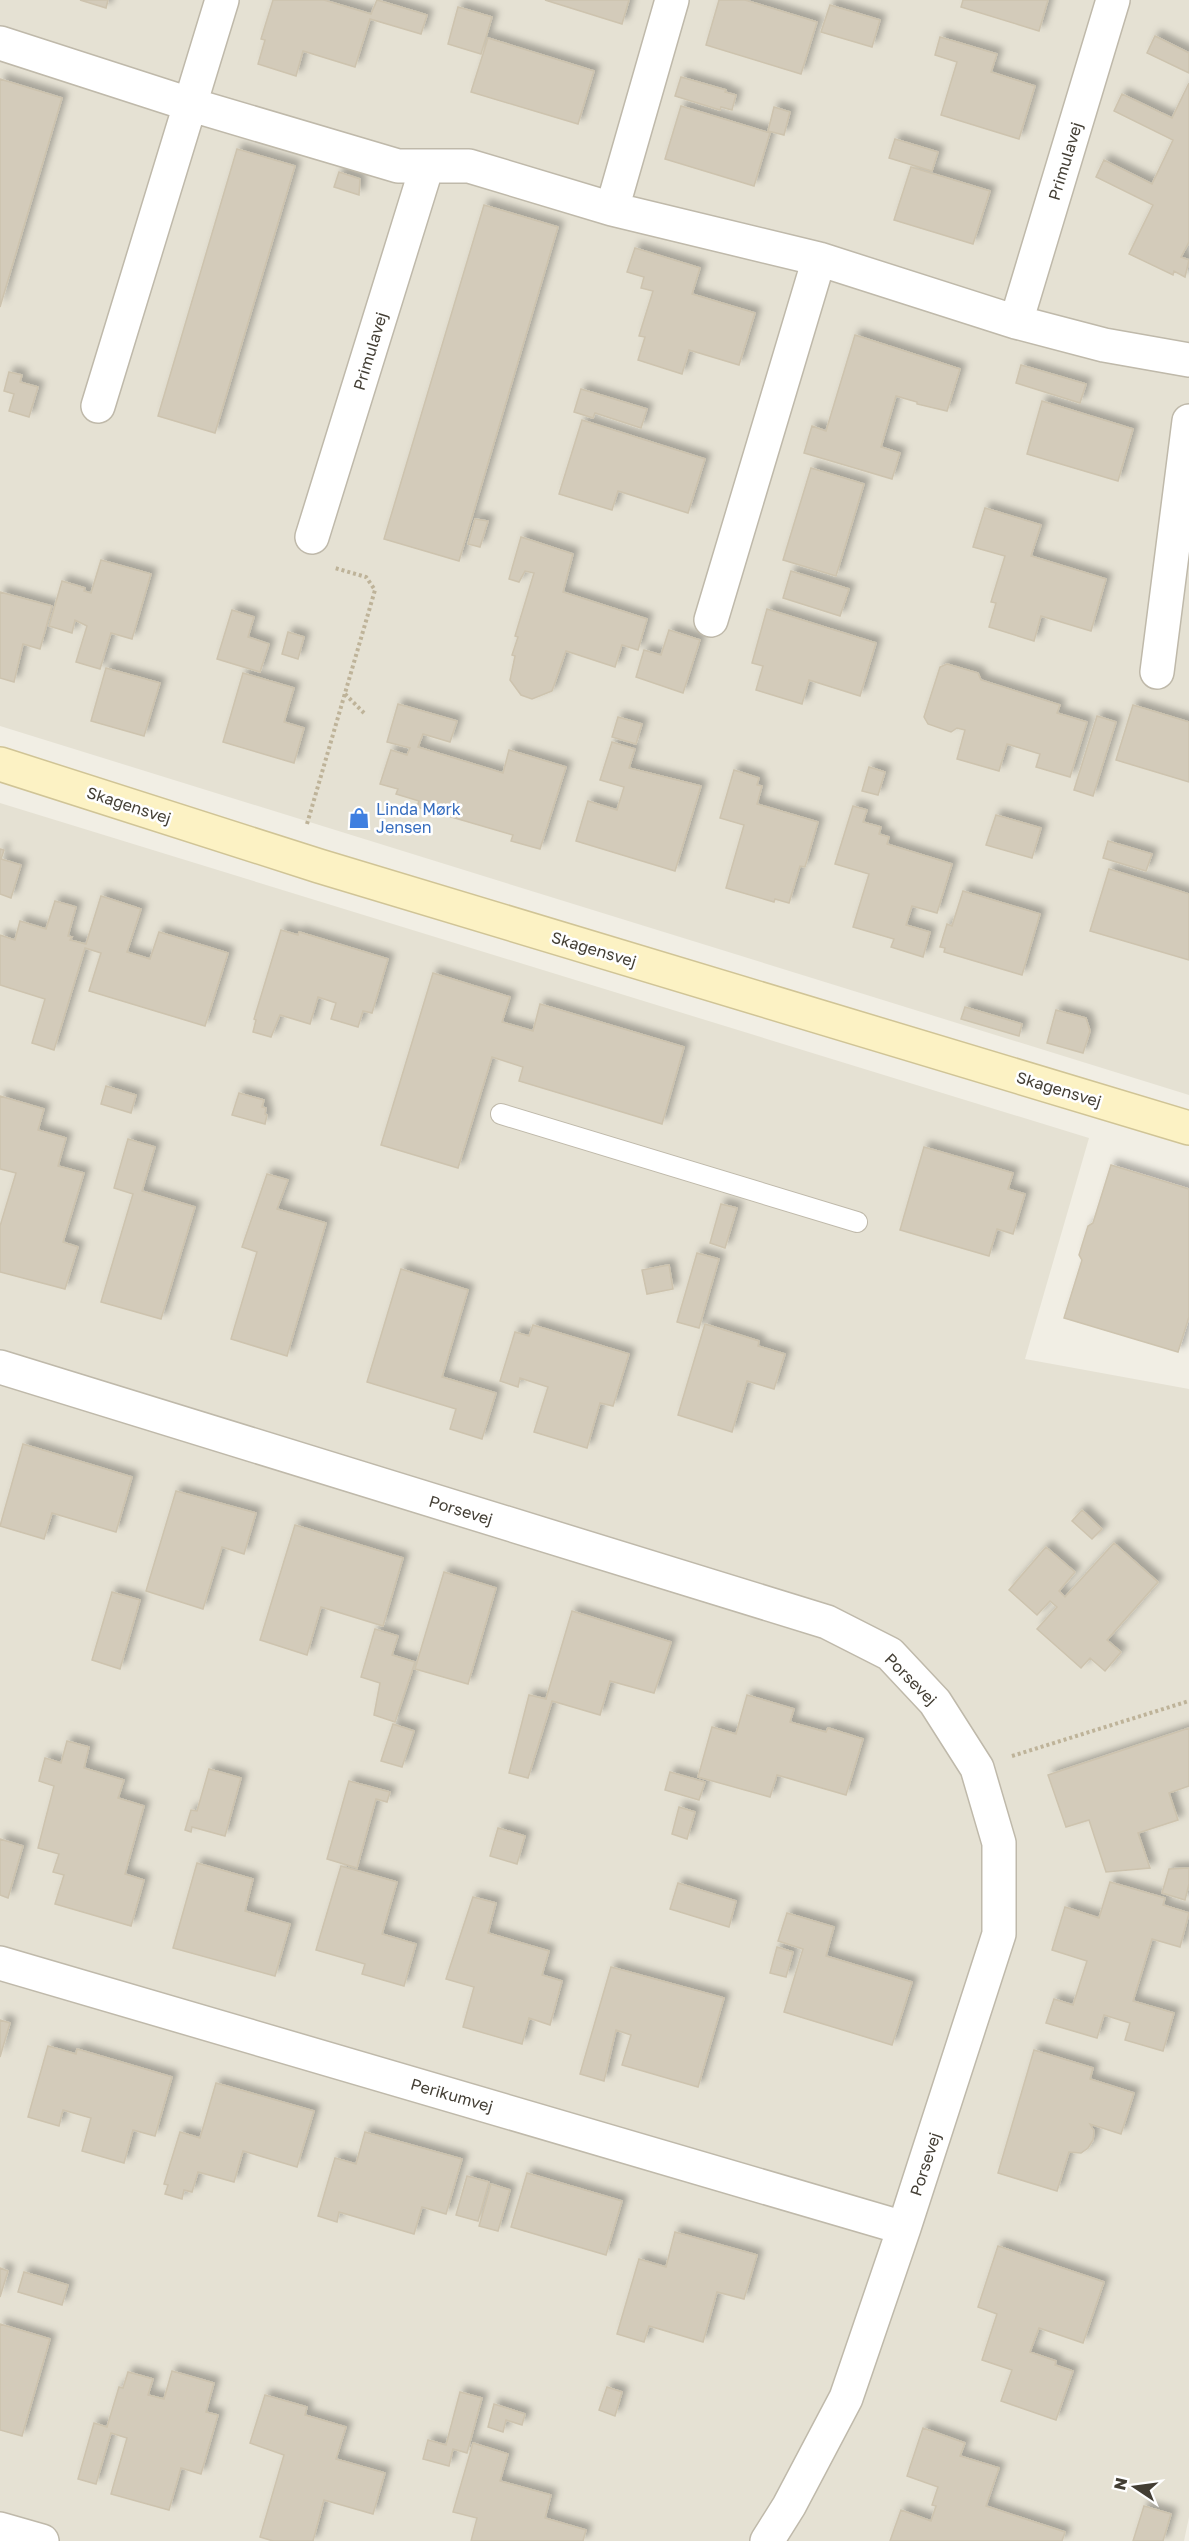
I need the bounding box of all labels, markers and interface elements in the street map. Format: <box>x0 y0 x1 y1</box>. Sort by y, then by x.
street label: Primulavej <box>1044 119 1086 203</box>
street label: Primulavej <box>349 309 391 393</box>
street label: Skagensvej <box>84 782 174 828</box>
place label: Linda Mørk Jensen <box>376 799 461 837</box>
shop icon: Linda Mørk Jensen <box>347 806 371 830</box>
street label: Skagensvej <box>549 927 639 971</box>
street label: Skagensvej <box>1014 1067 1104 1111</box>
street label: Porsevej <box>427 1491 495 1529</box>
street label: Porsevej <box>881 1649 941 1709</box>
street label: Perikumvej <box>408 2074 496 2116</box>
street label: Porsevej <box>905 2130 945 2198</box>
north arrow <box>1105 2457 1165 2517</box>
text: N <box>1109 2475 1131 2492</box>

